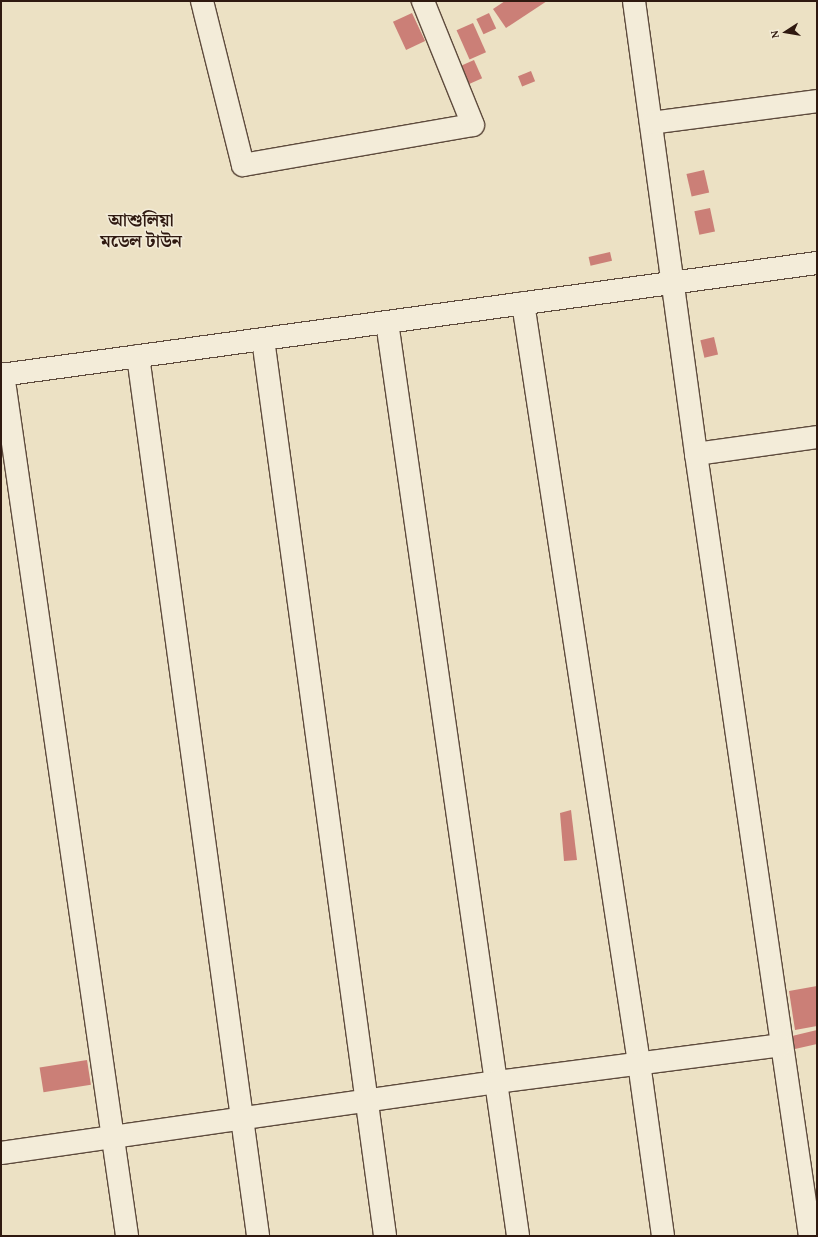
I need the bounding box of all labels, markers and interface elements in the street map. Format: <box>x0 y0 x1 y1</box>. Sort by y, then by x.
north arrow <box>766 12 806 52</box>
text: N <box>766 29 783 40</box>
district label: আশুলিয়া মডেল টাউন <box>100 210 182 252</box>

